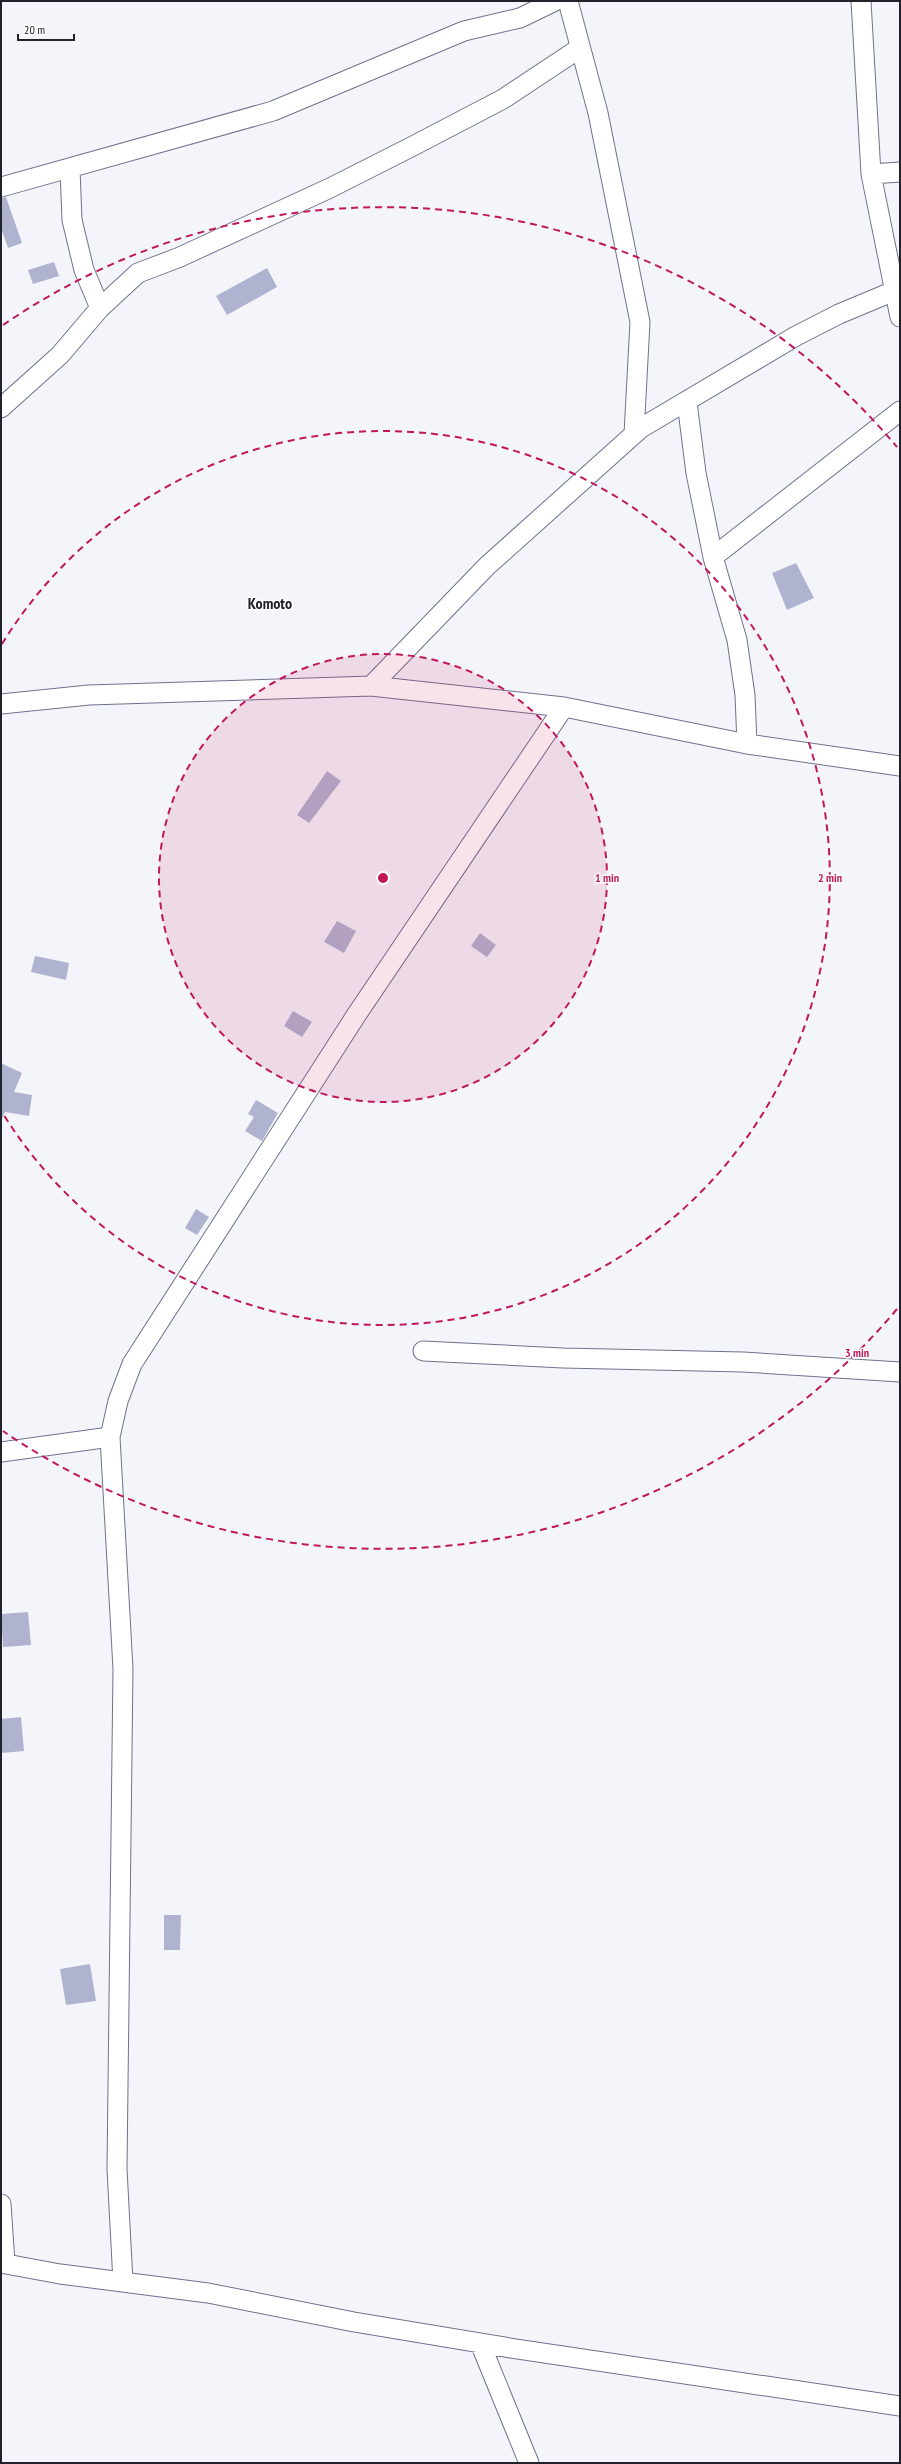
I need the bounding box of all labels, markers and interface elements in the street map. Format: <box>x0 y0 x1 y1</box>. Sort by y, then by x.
scale bar <box>18 16 74 42</box>
text: 20 m <box>24 22 45 37</box>
district label: Komoto <box>248 593 292 613</box>
text: 1 min <box>595 870 619 885</box>
text: 2 min <box>818 870 842 885</box>
centre of rings <box>376 871 390 885</box>
text: 3 min <box>845 1345 869 1360</box>

